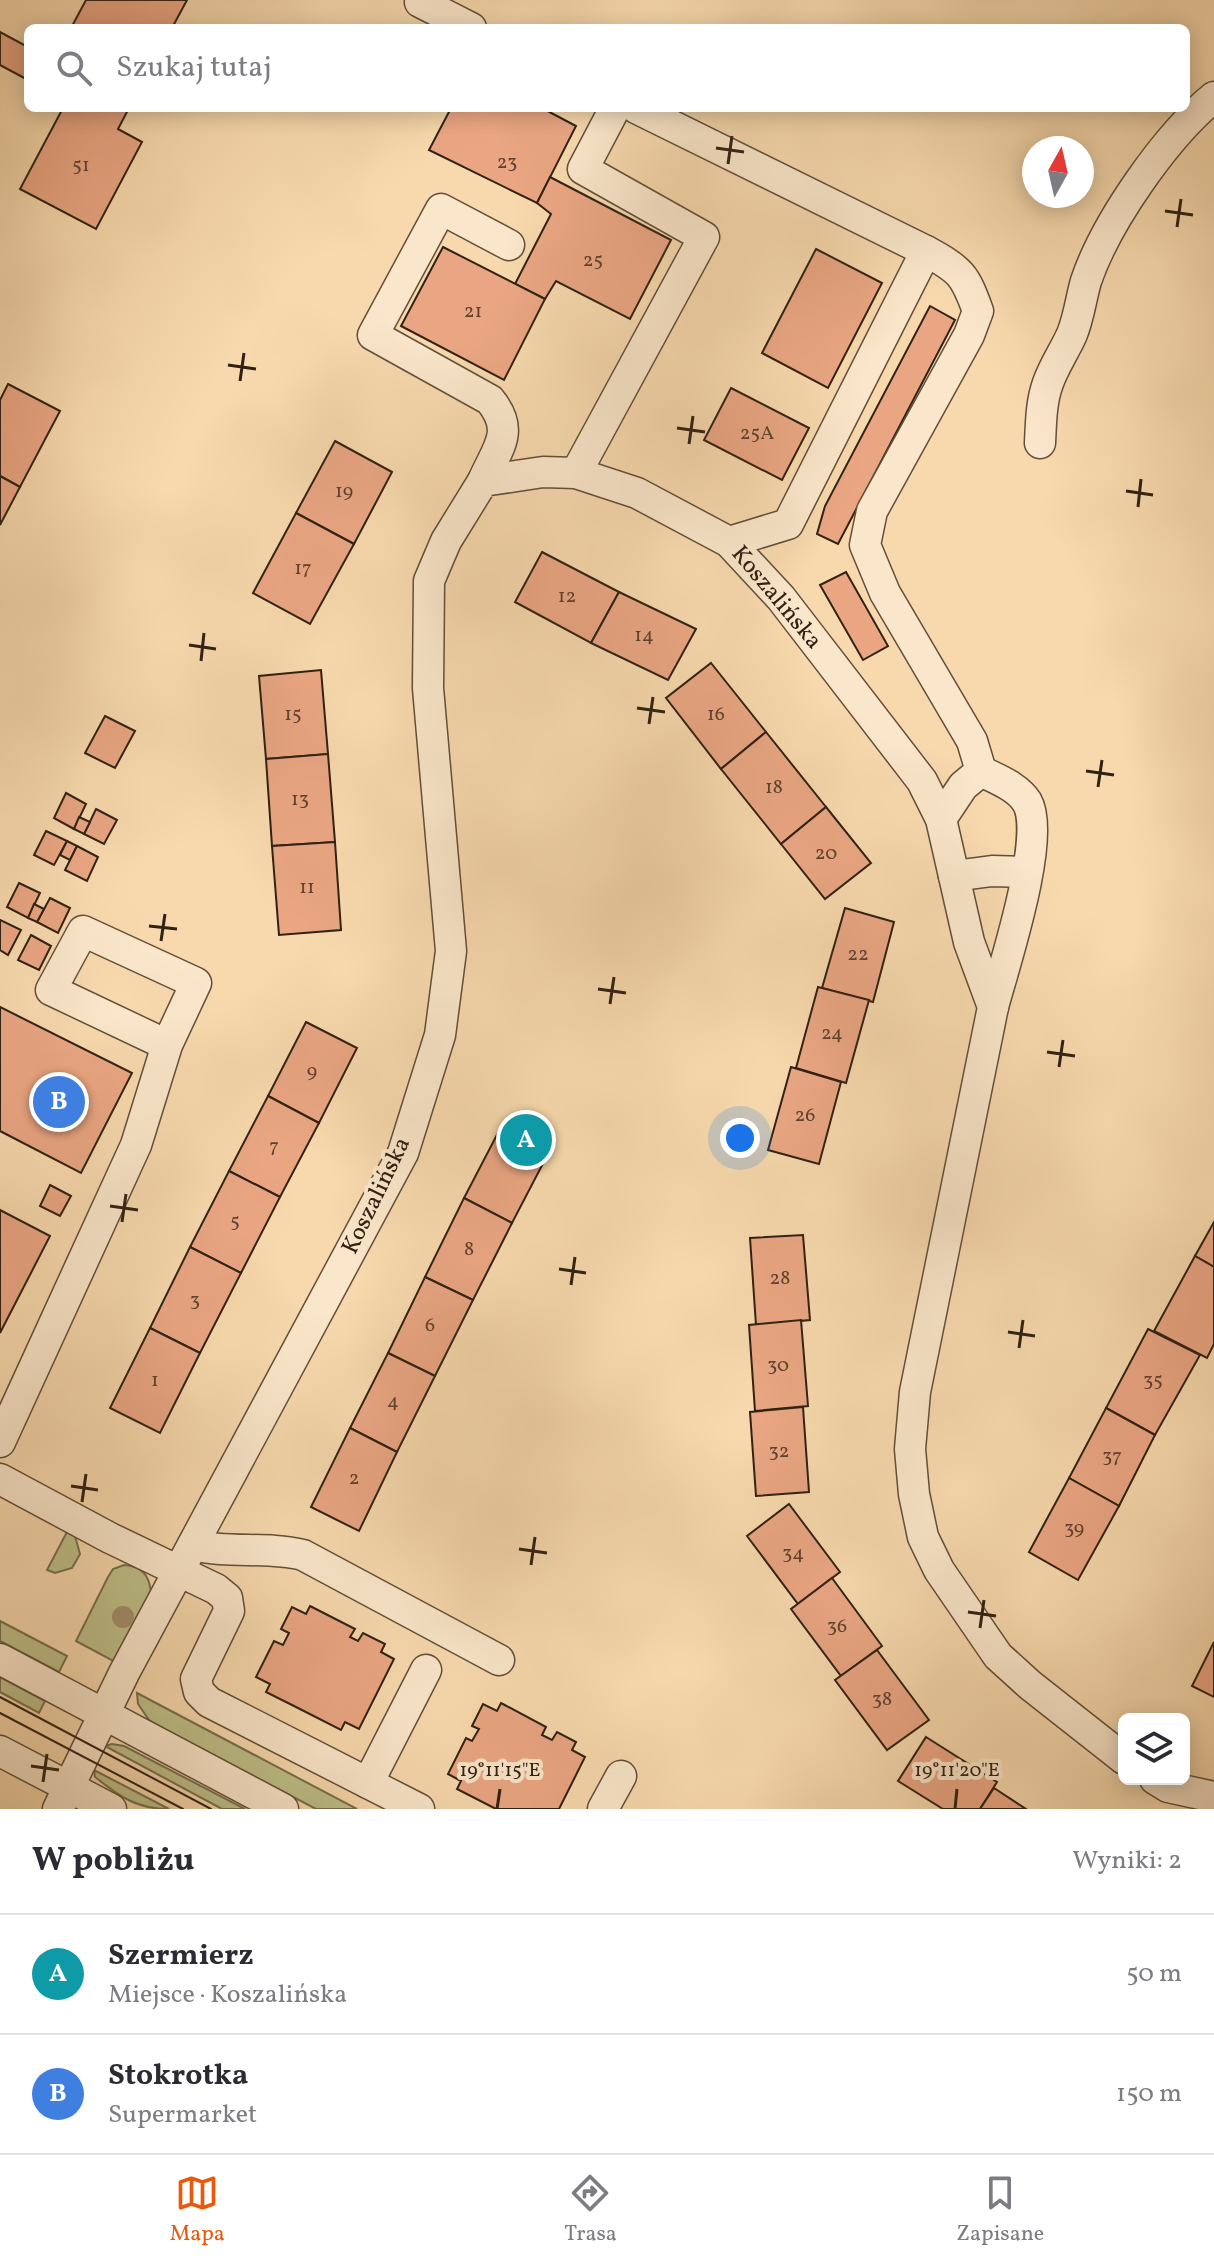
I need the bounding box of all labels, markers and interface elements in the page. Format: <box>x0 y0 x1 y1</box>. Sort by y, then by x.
search box <box>24 24 1190 112</box>
icon: search <box>52 46 96 90</box>
text: Szukaj tutaj <box>116 47 272 89</box>
north arrow <box>1022 136 1094 208</box>
house number: 23 <box>497 149 517 177</box>
house number: 51 <box>72 152 90 180</box>
house number: 25 <box>583 247 603 275</box>
house number: 21 <box>464 298 482 326</box>
house number: 25A <box>740 420 774 448</box>
house number: 19 <box>335 478 353 506</box>
street label: Koszalińska <box>722 539 830 657</box>
house number: 17 <box>294 555 312 583</box>
house number: 12 <box>558 583 576 611</box>
house number: 14 <box>634 622 654 650</box>
house number: 15 <box>284 701 302 729</box>
house number: 16 <box>707 701 725 729</box>
house number: 18 <box>765 774 783 802</box>
house number: 13 <box>291 786 309 814</box>
house number: 20 <box>815 840 837 868</box>
house number: 11 <box>299 874 315 902</box>
house number: 22 <box>847 941 869 969</box>
house number: 24 <box>821 1020 843 1048</box>
house number: 9 <box>307 1058 317 1086</box>
pin: B <box>33 1072 85 1132</box>
house number: 26 <box>795 1102 815 1130</box>
pin: A <box>500 1110 552 1170</box>
your location <box>720 1118 760 1158</box>
street label: Koszalińska <box>334 1132 420 1260</box>
house number: 7 <box>269 1133 279 1161</box>
house number: 5 <box>230 1208 240 1236</box>
house number: 8 <box>464 1236 474 1264</box>
house number: 28 <box>770 1265 790 1293</box>
house number: 3 <box>190 1287 200 1315</box>
house number: 6 <box>425 1312 435 1340</box>
house number: 30 <box>767 1352 789 1380</box>
house number: 1 <box>151 1367 159 1395</box>
house number: 35 <box>1143 1367 1163 1395</box>
house number: 4 <box>387 1388 399 1416</box>
house number: 32 <box>769 1438 790 1466</box>
house number: 37 <box>1102 1443 1122 1471</box>
house number: 2 <box>349 1465 359 1493</box>
house number: 39 <box>1064 1515 1084 1543</box>
house number: 34 <box>782 1540 804 1568</box>
house number: 36 <box>827 1613 847 1641</box>
house number: 38 <box>872 1686 892 1714</box>
map controls <box>1118 1713 1190 1785</box>
button: layers <box>1118 1713 1190 1785</box>
text: 19°11'15"E <box>460 1757 540 1785</box>
text: 19°11'20"E <box>914 1757 1000 1785</box>
text: W pobliżu <box>32 1838 195 1885</box>
text: Wyniki: 2 <box>1072 1843 1182 1879</box>
text: Szermierz <box>108 1935 254 1977</box>
text: A <box>49 1956 67 1992</box>
text: 50 m <box>1126 1956 1182 1992</box>
text: Miejsce · Koszalińska <box>108 1977 347 2013</box>
text: Stokrotka <box>108 2055 248 2097</box>
text: B <box>49 2076 67 2112</box>
text: 150 m <box>1116 2076 1182 2112</box>
text: Supermarket <box>108 2097 257 2133</box>
tab: Mapa <box>170 2171 225 2250</box>
tab: Trasa <box>564 2171 617 2250</box>
tab: Zapisane <box>956 2171 1044 2250</box>

